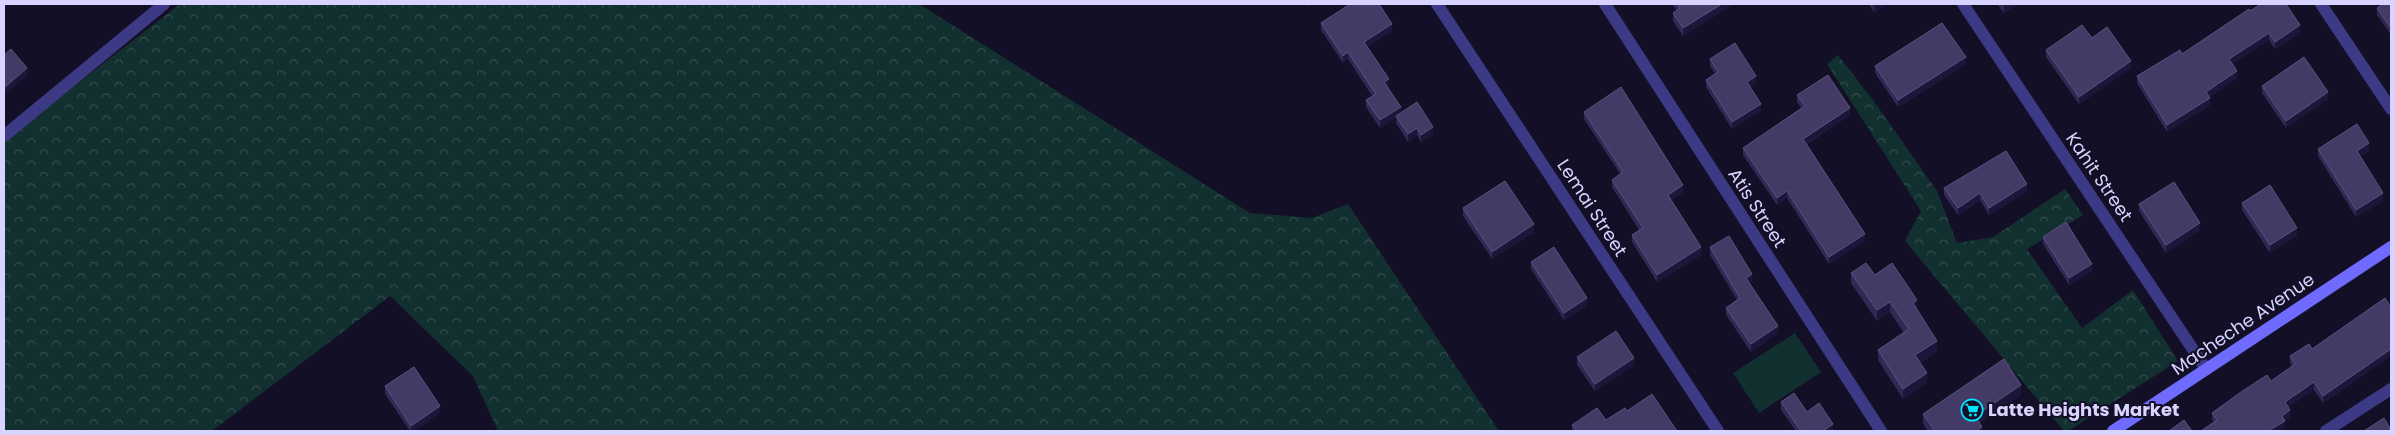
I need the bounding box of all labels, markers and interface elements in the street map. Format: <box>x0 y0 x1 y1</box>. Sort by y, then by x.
street label: Kahit Street <box>2060 127 2139 226</box>
street label: Lemai Street <box>1552 154 1633 261</box>
street label: Atis Street <box>1722 163 1792 252</box>
street label: Macheche Avenue <box>2166 266 2319 381</box>
place label: Latte Heights Market <box>1988 397 2179 422</box>
supermarket icon: Latte Heights Market <box>1960 398 1984 422</box>

